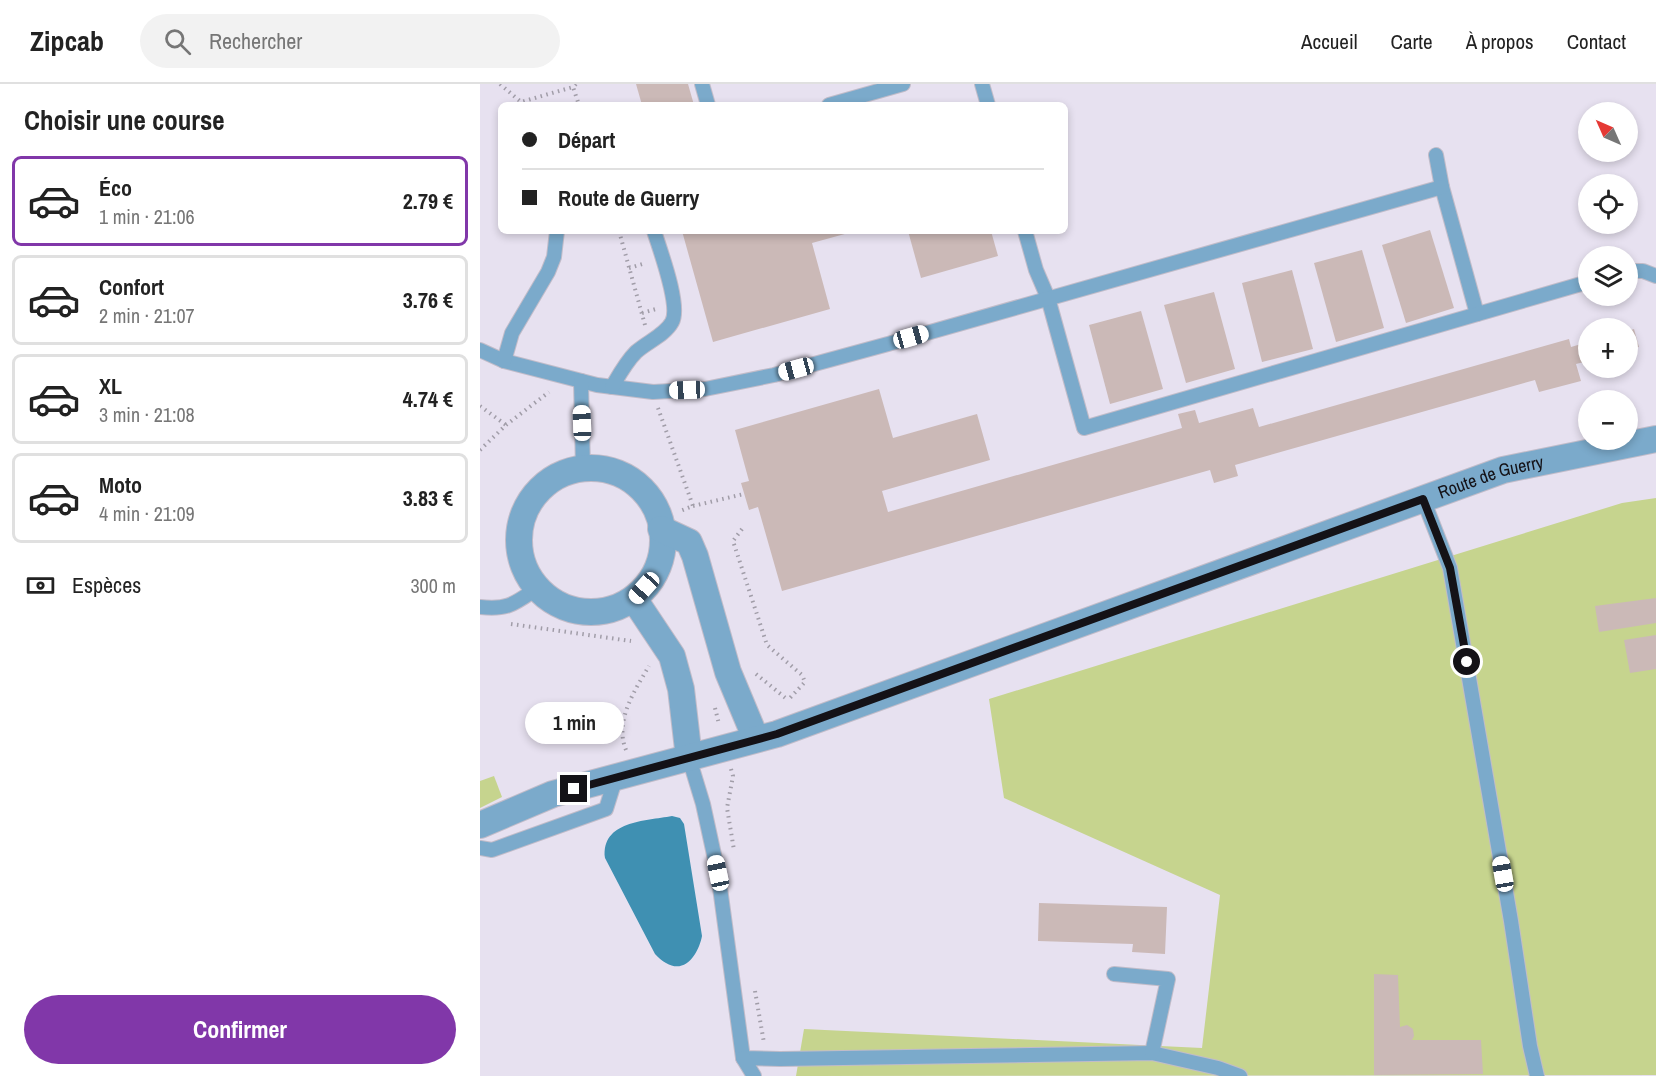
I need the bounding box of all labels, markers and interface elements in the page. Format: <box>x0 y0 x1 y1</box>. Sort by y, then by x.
search box <box>140 14 560 68</box>
text: Zipcab <box>30 22 104 60</box>
icon: search <box>161 25 194 58</box>
text: Rechercher <box>209 26 302 56</box>
text: Accueil <box>1301 27 1358 56</box>
text: Carte <box>1391 27 1433 56</box>
text: À propos <box>1466 27 1534 56</box>
text: Contact <box>1567 27 1626 56</box>
text: Choisir une course <box>24 102 225 138</box>
north arrow <box>1578 102 1638 162</box>
map controls <box>1578 102 1638 450</box>
text: Départ <box>558 125 615 155</box>
text: Éco <box>99 173 132 203</box>
icon: car <box>27 174 81 228</box>
button: locate <box>1578 174 1638 234</box>
text: Route de Guerry <box>558 183 699 213</box>
text: 2.79 € <box>403 186 453 216</box>
text: 1 min · 21:06 <box>99 203 195 230</box>
button: layers <box>1578 246 1638 306</box>
text: Confort <box>99 272 164 302</box>
icon: car <box>27 273 81 327</box>
text: 3.76 € <box>403 285 453 315</box>
text: 2 min · 21:07 <box>99 302 195 329</box>
button: + <box>1578 318 1638 378</box>
car <box>891 323 931 351</box>
car <box>776 356 816 382</box>
text: XL <box>99 371 122 401</box>
icon: car <box>27 372 81 426</box>
car <box>669 380 705 400</box>
text: 4.74 € <box>403 384 453 414</box>
button: − <box>1578 390 1638 450</box>
text: 3 min · 21:08 <box>99 401 195 428</box>
car <box>572 405 592 441</box>
street label: Route de Guerry <box>1434 449 1546 505</box>
text: Moto <box>99 470 142 500</box>
icon: car <box>27 471 81 525</box>
text: 3.83 € <box>403 483 453 513</box>
text: 4 min · 21:09 <box>99 500 195 527</box>
icon: cash <box>24 569 57 602</box>
car <box>625 569 663 607</box>
text: Espèces <box>72 570 141 600</box>
text: 300 m <box>410 572 456 599</box>
route start <box>1453 648 1480 675</box>
callout: 1 min <box>524 702 624 744</box>
text: 1 min <box>553 709 596 736</box>
route end <box>560 775 587 802</box>
car <box>705 854 731 892</box>
car <box>1491 855 1515 893</box>
button: Confirmer <box>24 995 456 1064</box>

